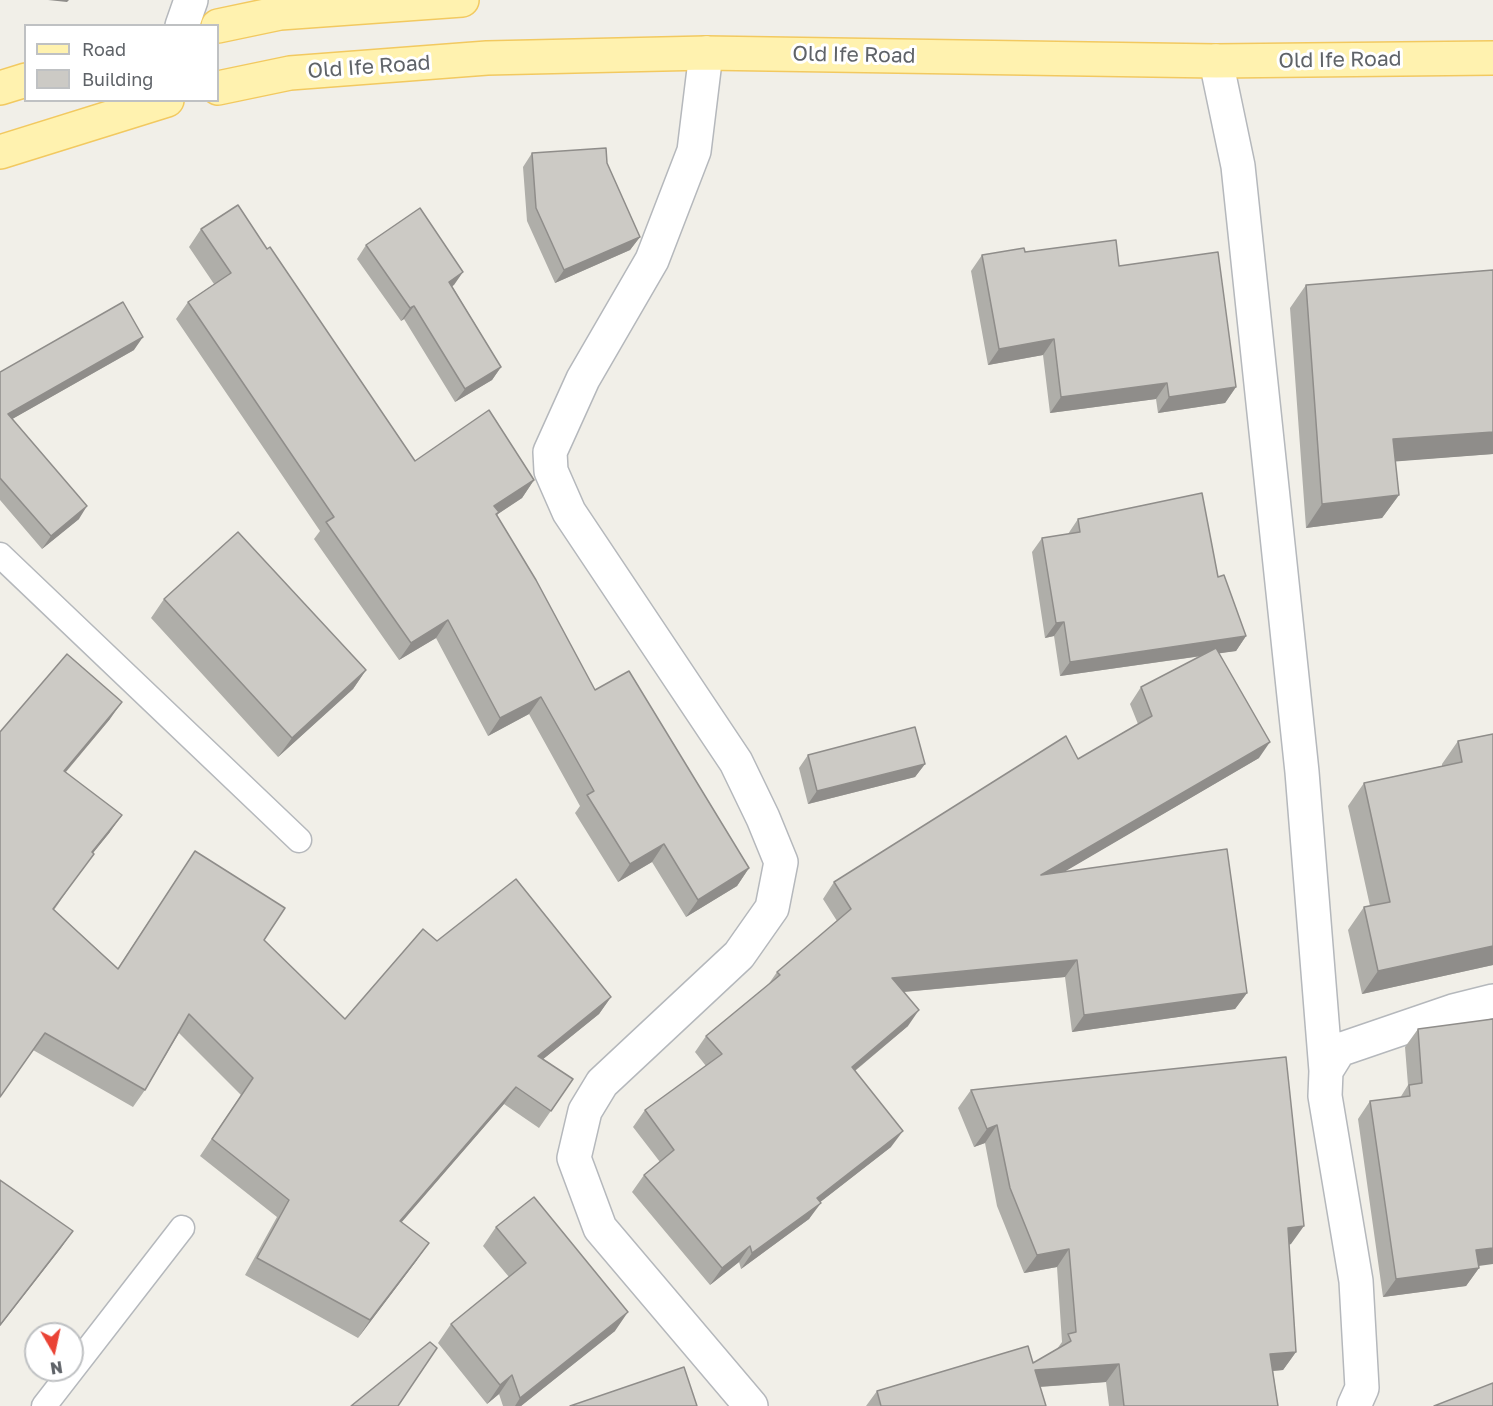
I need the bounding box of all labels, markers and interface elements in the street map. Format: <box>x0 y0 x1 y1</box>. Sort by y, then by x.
legend <box>24 24 219 102</box>
text: Road <box>82 38 126 60</box>
street label: Old Ife Road <box>792 41 916 69</box>
street label: Old Ife Road <box>1278 46 1402 74</box>
street label: Old Ife Road <box>307 50 431 84</box>
text: Building <box>82 68 153 90</box>
north arrow <box>24 1322 84 1382</box>
text: N <box>49 1357 64 1379</box>

